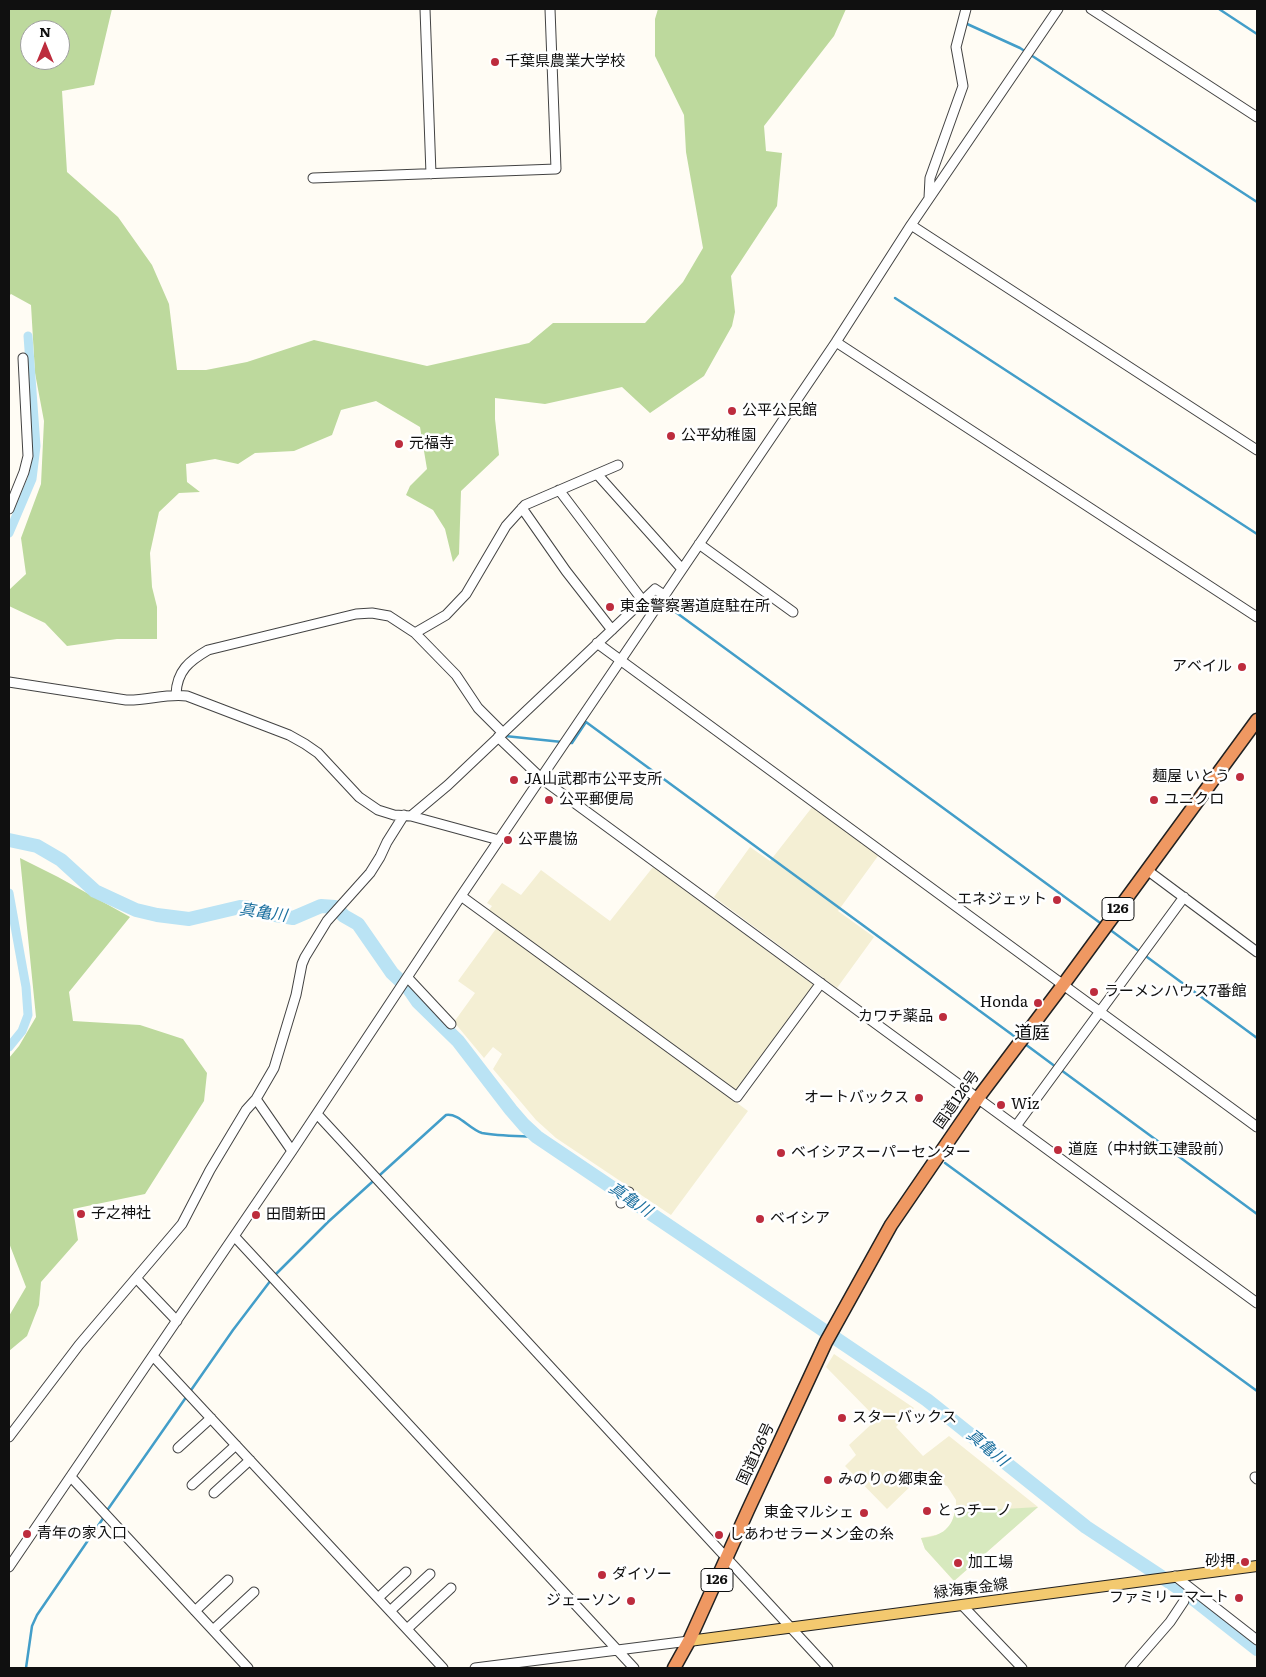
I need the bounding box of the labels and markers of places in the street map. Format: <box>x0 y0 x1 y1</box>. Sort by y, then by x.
place label: 千葉県農業大学校 <box>505 53 625 71</box>
marker: 千葉県農業大学校 <box>489 56 501 68</box>
place label: 公平公民館 <box>742 402 817 420</box>
marker: 公平公民館 <box>726 405 738 417</box>
place label: 公平幼稚園 <box>681 427 756 445</box>
marker: 公平幼稚園 <box>665 430 677 442</box>
place label: 元福寺 <box>409 435 454 453</box>
marker: 元福寺 <box>393 438 405 450</box>
place label: 東金警察署道庭駐在所 <box>620 598 770 616</box>
marker: 東金警察署道庭駐在所 <box>604 601 616 613</box>
place label: アベイル <box>1172 658 1232 676</box>
marker: アベイル <box>1236 661 1248 673</box>
place label: 麺屋 いとう <box>1152 768 1230 786</box>
place label: JA山武郡市公平支所 <box>524 771 662 789</box>
marker: 麺屋 いとう <box>1234 771 1246 783</box>
marker: JA山武郡市公平支所 <box>508 774 520 786</box>
place label: 公平郵便局 <box>559 791 634 809</box>
place label: ユニクロ <box>1164 791 1224 809</box>
marker: 公平郵便局 <box>543 794 555 806</box>
marker: ユニクロ <box>1148 794 1160 806</box>
place label: 公平農協 <box>518 831 578 849</box>
marker: 公平農協 <box>502 834 514 846</box>
place label: エネジェット <box>957 891 1047 909</box>
marker: エネジェット <box>1051 894 1063 906</box>
place label: ラーメンハウス7番館 <box>1104 983 1247 1001</box>
marker: ラーメンハウス7番館 <box>1088 986 1100 998</box>
place label: Honda <box>980 994 1028 1012</box>
marker: Honda <box>1032 997 1044 1009</box>
place label: カワチ薬品 <box>858 1008 933 1026</box>
marker: カワチ薬品 <box>937 1011 949 1023</box>
place label: オートバックス <box>804 1089 909 1107</box>
marker: オートバックス <box>913 1092 925 1104</box>
place label: Wiz <box>1011 1096 1039 1114</box>
marker: Wiz <box>995 1099 1007 1111</box>
place label: 道庭（中村鉄工建設前） <box>1068 1141 1233 1159</box>
place label: ベイシアスーパーセンター <box>791 1144 971 1162</box>
marker: 道庭（中村鉄工建設前） <box>1052 1144 1064 1156</box>
marker: ベイシアスーパーセンター <box>775 1147 787 1159</box>
place label: 子之神社 <box>91 1205 151 1223</box>
place label: 田間新田 <box>266 1206 326 1224</box>
marker: 子之神社 <box>75 1208 87 1220</box>
marker: 田間新田 <box>250 1209 262 1221</box>
place label: ベイシア <box>770 1210 830 1228</box>
marker: ベイシア <box>754 1213 766 1225</box>
place label: スターバックス <box>852 1409 957 1427</box>
marker: スターバックス <box>836 1412 848 1424</box>
place label: みのりの郷東金 <box>838 1471 943 1489</box>
marker: みのりの郷東金 <box>822 1474 834 1486</box>
place label: とっチーノ <box>937 1502 1012 1520</box>
place label: 東金マルシェ <box>764 1504 854 1522</box>
marker: とっチーノ <box>921 1505 933 1517</box>
marker: 東金マルシェ <box>858 1507 870 1519</box>
place label: 青年の家入口 <box>37 1525 127 1543</box>
place label: しあわせラーメン金の糸 <box>729 1526 894 1544</box>
marker: 青年の家入口 <box>21 1528 33 1540</box>
marker: しあわせラーメン金の糸 <box>713 1529 725 1541</box>
place label: 砂押 <box>1205 1553 1235 1571</box>
place label: 加工場 <box>968 1554 1013 1572</box>
marker: 砂押 <box>1239 1556 1251 1568</box>
marker: 加工場 <box>952 1557 964 1569</box>
place label: ダイソー <box>612 1566 672 1584</box>
marker: ダイソー <box>596 1569 608 1581</box>
place label: ファミリーマート <box>1109 1589 1229 1607</box>
place label: ジェーソン <box>546 1592 621 1610</box>
marker: ファミリーマート <box>1233 1592 1245 1604</box>
marker: ジェーソン <box>625 1595 637 1607</box>

